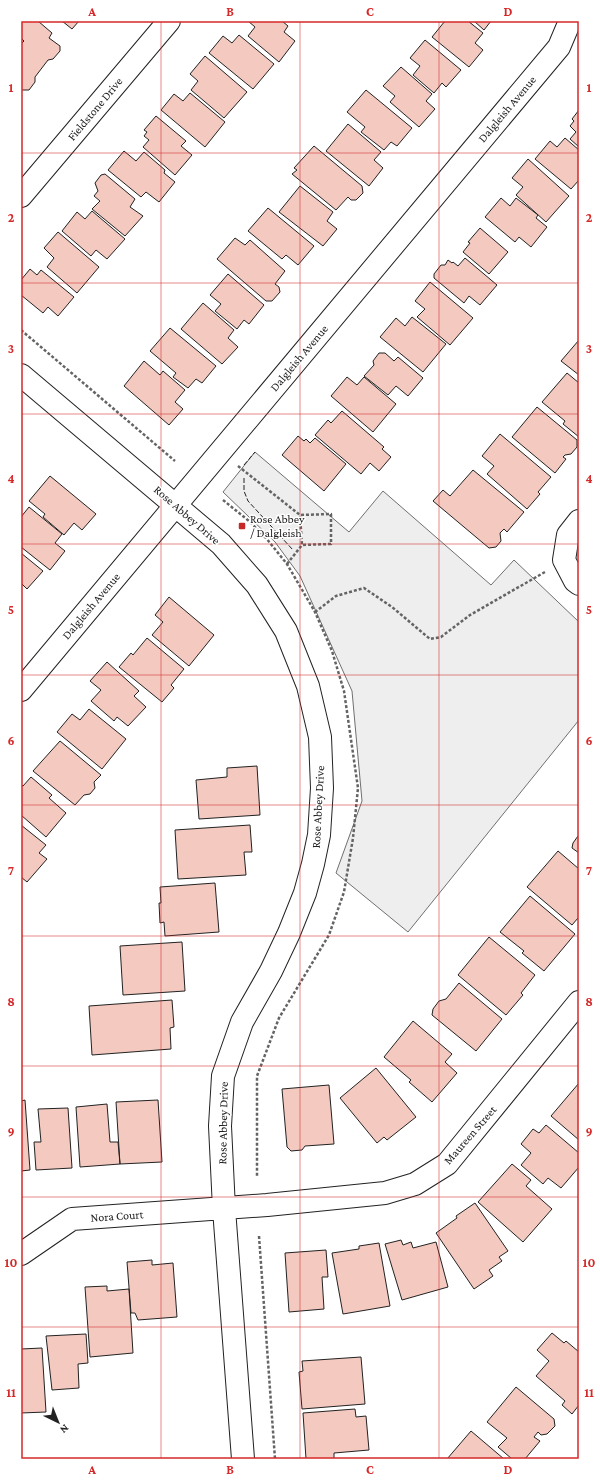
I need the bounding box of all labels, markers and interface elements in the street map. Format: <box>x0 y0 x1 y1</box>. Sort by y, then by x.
text: A <box>87 4 96 19</box>
text: B <box>226 4 234 19</box>
text: C <box>366 4 374 19</box>
text: D <box>504 4 513 19</box>
street label: Dalgleish Avenue <box>475 73 539 145</box>
street label: Fieldstone Drive <box>64 74 126 144</box>
text: 1 <box>9 80 14 95</box>
text: 1 <box>587 80 592 95</box>
text: 2 <box>8 210 15 225</box>
text: 2 <box>586 210 593 225</box>
street label: Dalgleish Avenue <box>267 322 331 394</box>
text: 3 <box>8 341 14 356</box>
text: 3 <box>586 341 592 356</box>
text: 4 <box>7 471 15 486</box>
text: 4 <box>585 471 593 486</box>
street label: Rose Abbey Drive <box>151 483 223 547</box>
place label: Rose Abbey / Dalgleish <box>250 512 305 540</box>
marker: Rose Abbey / Dalgleish <box>237 521 247 531</box>
street label: Dalgleish Avenue <box>59 570 123 642</box>
text: 5 <box>8 602 14 617</box>
text: 5 <box>586 602 592 617</box>
text: 6 <box>7 733 15 748</box>
text: 6 <box>585 733 593 748</box>
street label: Rose Abbey Drive <box>309 765 327 849</box>
text: 7 <box>8 863 14 878</box>
text: 7 <box>586 863 592 878</box>
text: 8 <box>7 994 15 1009</box>
text: 8 <box>585 994 593 1009</box>
street label: Rose Abbey Drive <box>215 1081 231 1165</box>
street label: Maureen Street <box>441 1102 500 1167</box>
text: 9 <box>7 1124 15 1139</box>
text: 9 <box>585 1124 593 1139</box>
street label: Nora Court <box>90 1207 145 1225</box>
text: 10 <box>5 1255 17 1270</box>
text: 10 <box>583 1255 595 1270</box>
text: 11 <box>6 1385 16 1400</box>
text: 11 <box>584 1385 594 1400</box>
north arrow <box>38 1402 78 1442</box>
text: N <box>58 1422 72 1437</box>
text: A <box>87 1462 96 1477</box>
text: B <box>226 1462 234 1477</box>
text: C <box>366 1462 374 1477</box>
text: D <box>504 1462 513 1477</box>

